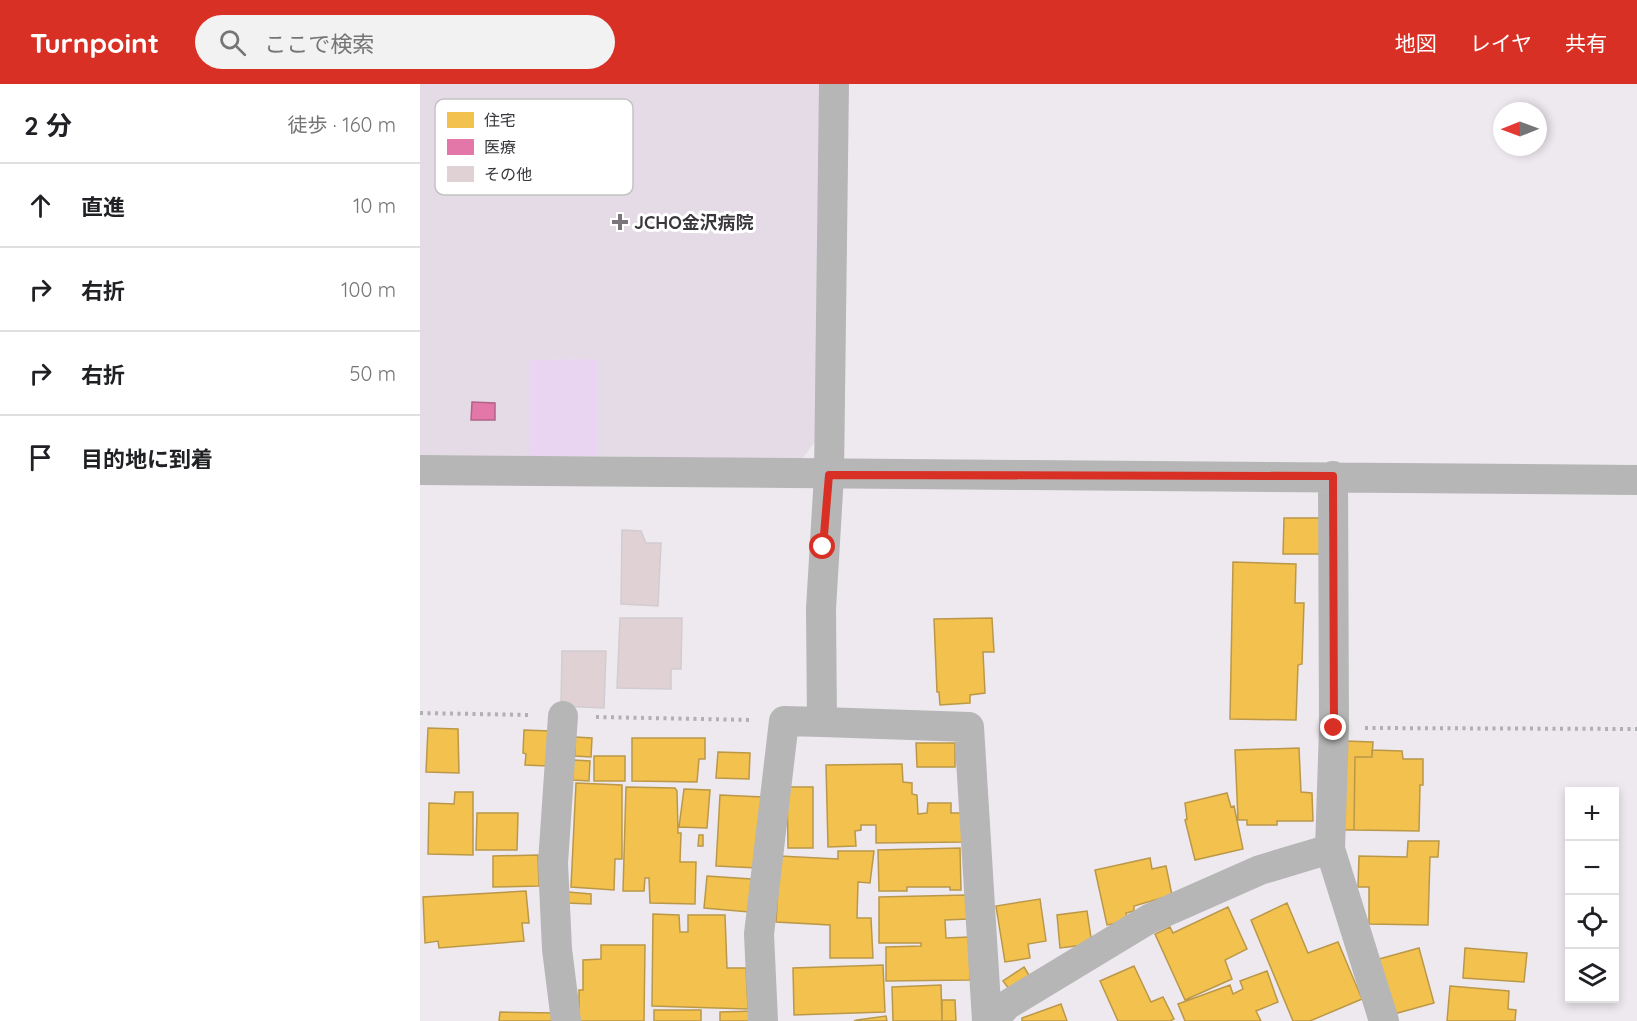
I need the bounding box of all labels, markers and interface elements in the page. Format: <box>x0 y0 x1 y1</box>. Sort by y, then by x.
search box <box>195 15 615 69</box>
text: Turnpoint <box>30 25 159 60</box>
icon: search <box>216 26 249 59</box>
text: ここで検索 <box>264 30 374 58</box>
text: 地図 <box>1395 30 1437 56</box>
text: レイヤ <box>1470 30 1532 56</box>
text: 共有 <box>1565 30 1607 56</box>
legend <box>435 99 633 195</box>
north arrow <box>1493 102 1547 156</box>
text: 2 分 <box>24 109 72 142</box>
text: 住宅 <box>484 110 516 130</box>
text: 徒歩 · 160 m <box>287 112 396 137</box>
text: 医療 <box>484 137 516 157</box>
text: その他 <box>484 164 532 184</box>
icon: ahead <box>24 189 57 222</box>
text: 直進 <box>81 193 125 221</box>
text: 10 m <box>353 193 396 218</box>
place label: JCHO金沢病院 <box>634 211 754 234</box>
marker: JCHO金沢病院 <box>611 213 629 231</box>
icon: right <box>24 273 57 306</box>
text: 右折 <box>81 277 125 305</box>
text: 100 m <box>341 277 396 302</box>
icon: right <box>24 357 57 390</box>
text: 右折 <box>81 361 125 389</box>
text: 50 m <box>350 361 396 386</box>
icon: arrive <box>24 441 57 474</box>
text: 目的地に到着 <box>81 445 213 473</box>
route start <box>809 533 835 559</box>
route end <box>1320 714 1346 740</box>
map controls <box>1565 787 1619 1003</box>
button: + <box>1565 787 1619 841</box>
button: − <box>1565 841 1619 895</box>
button: locate <box>1565 895 1619 949</box>
button: layers <box>1565 949 1619 1003</box>

